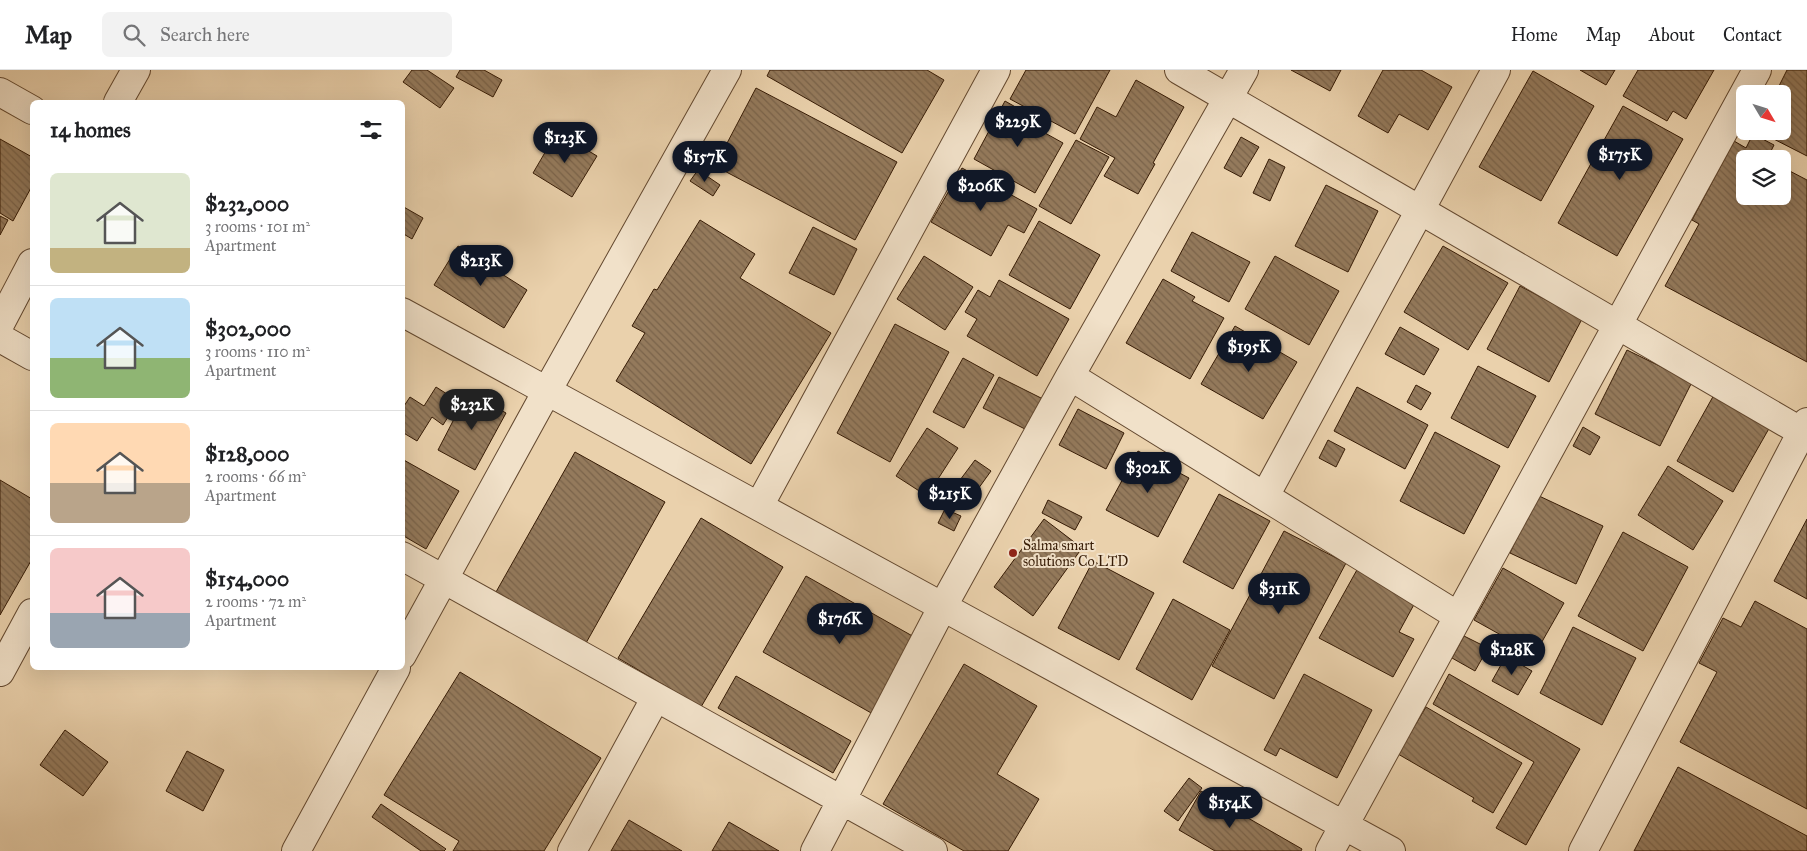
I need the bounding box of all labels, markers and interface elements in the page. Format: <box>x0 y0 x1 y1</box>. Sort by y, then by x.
search box <box>102 12 452 57</box>
text: Map <box>25 20 72 50</box>
icon: search <box>120 21 148 49</box>
text: Search here <box>160 23 250 46</box>
text: Home <box>1511 24 1558 46</box>
text: Map <box>1586 24 1621 46</box>
text: About <box>1649 24 1695 46</box>
text: Contact <box>1723 24 1782 46</box>
north arrow <box>1736 85 1791 140</box>
map controls <box>1736 85 1791 205</box>
pin: $229K <box>983 106 1053 148</box>
text: $229K <box>995 112 1041 131</box>
icon: filters <box>357 116 385 144</box>
text: 14 homes <box>50 117 131 143</box>
pin: $123K <box>530 122 600 164</box>
text: $123K <box>544 128 586 147</box>
pin: $175K <box>1585 138 1655 181</box>
pin: $157K <box>670 140 740 183</box>
text: $175K <box>1598 145 1642 164</box>
text: $157K <box>683 147 727 166</box>
button: layers <box>1736 150 1791 205</box>
pin: $206K <box>946 170 1016 212</box>
text: $206K <box>958 176 1004 195</box>
text: $232,000 <box>205 191 289 217</box>
icon: home <box>90 193 150 253</box>
text: 3 rooms · 101 m² <box>205 217 310 236</box>
text: Apartment <box>205 236 277 255</box>
pin: $213K <box>446 244 516 287</box>
text: $213K <box>460 251 502 270</box>
text: $302,000 <box>205 316 291 342</box>
icon: home <box>90 318 150 378</box>
pin: $195K <box>1214 330 1284 373</box>
text: $195K <box>1227 337 1271 356</box>
text: 3 rooms · 110 m² <box>205 342 310 361</box>
text: Apartment <box>205 361 277 380</box>
pin: $232K <box>437 388 507 431</box>
text: $232K <box>450 395 494 414</box>
text: $128,000 <box>205 441 290 467</box>
icon: home <box>90 443 150 503</box>
pin: $302K <box>1113 452 1183 494</box>
text: $302K <box>1126 458 1170 477</box>
text: 2 rooms · 66 m² <box>205 467 306 486</box>
pin: $215K <box>915 478 985 520</box>
text: $215K <box>929 484 971 503</box>
text: Apartment <box>205 486 277 505</box>
place label: Salma smart solutions Co LTD <box>1023 537 1128 570</box>
marker: Salma smart solutions Co LTD <box>1007 547 1019 559</box>
text: $154,000 <box>205 566 289 592</box>
icon: home <box>90 568 150 628</box>
pin: $311K <box>1244 572 1314 615</box>
text: $311K <box>1259 579 1299 598</box>
text: 2 rooms · 72 m² <box>205 592 306 611</box>
pin: $176K <box>805 602 875 645</box>
text: $176K <box>818 609 862 628</box>
text: Apartment <box>205 611 277 630</box>
pin: $128K <box>1477 634 1547 676</box>
text: $128K <box>1490 640 1534 659</box>
pin: $154K <box>1195 786 1265 829</box>
text: $154K <box>1208 793 1252 812</box>

